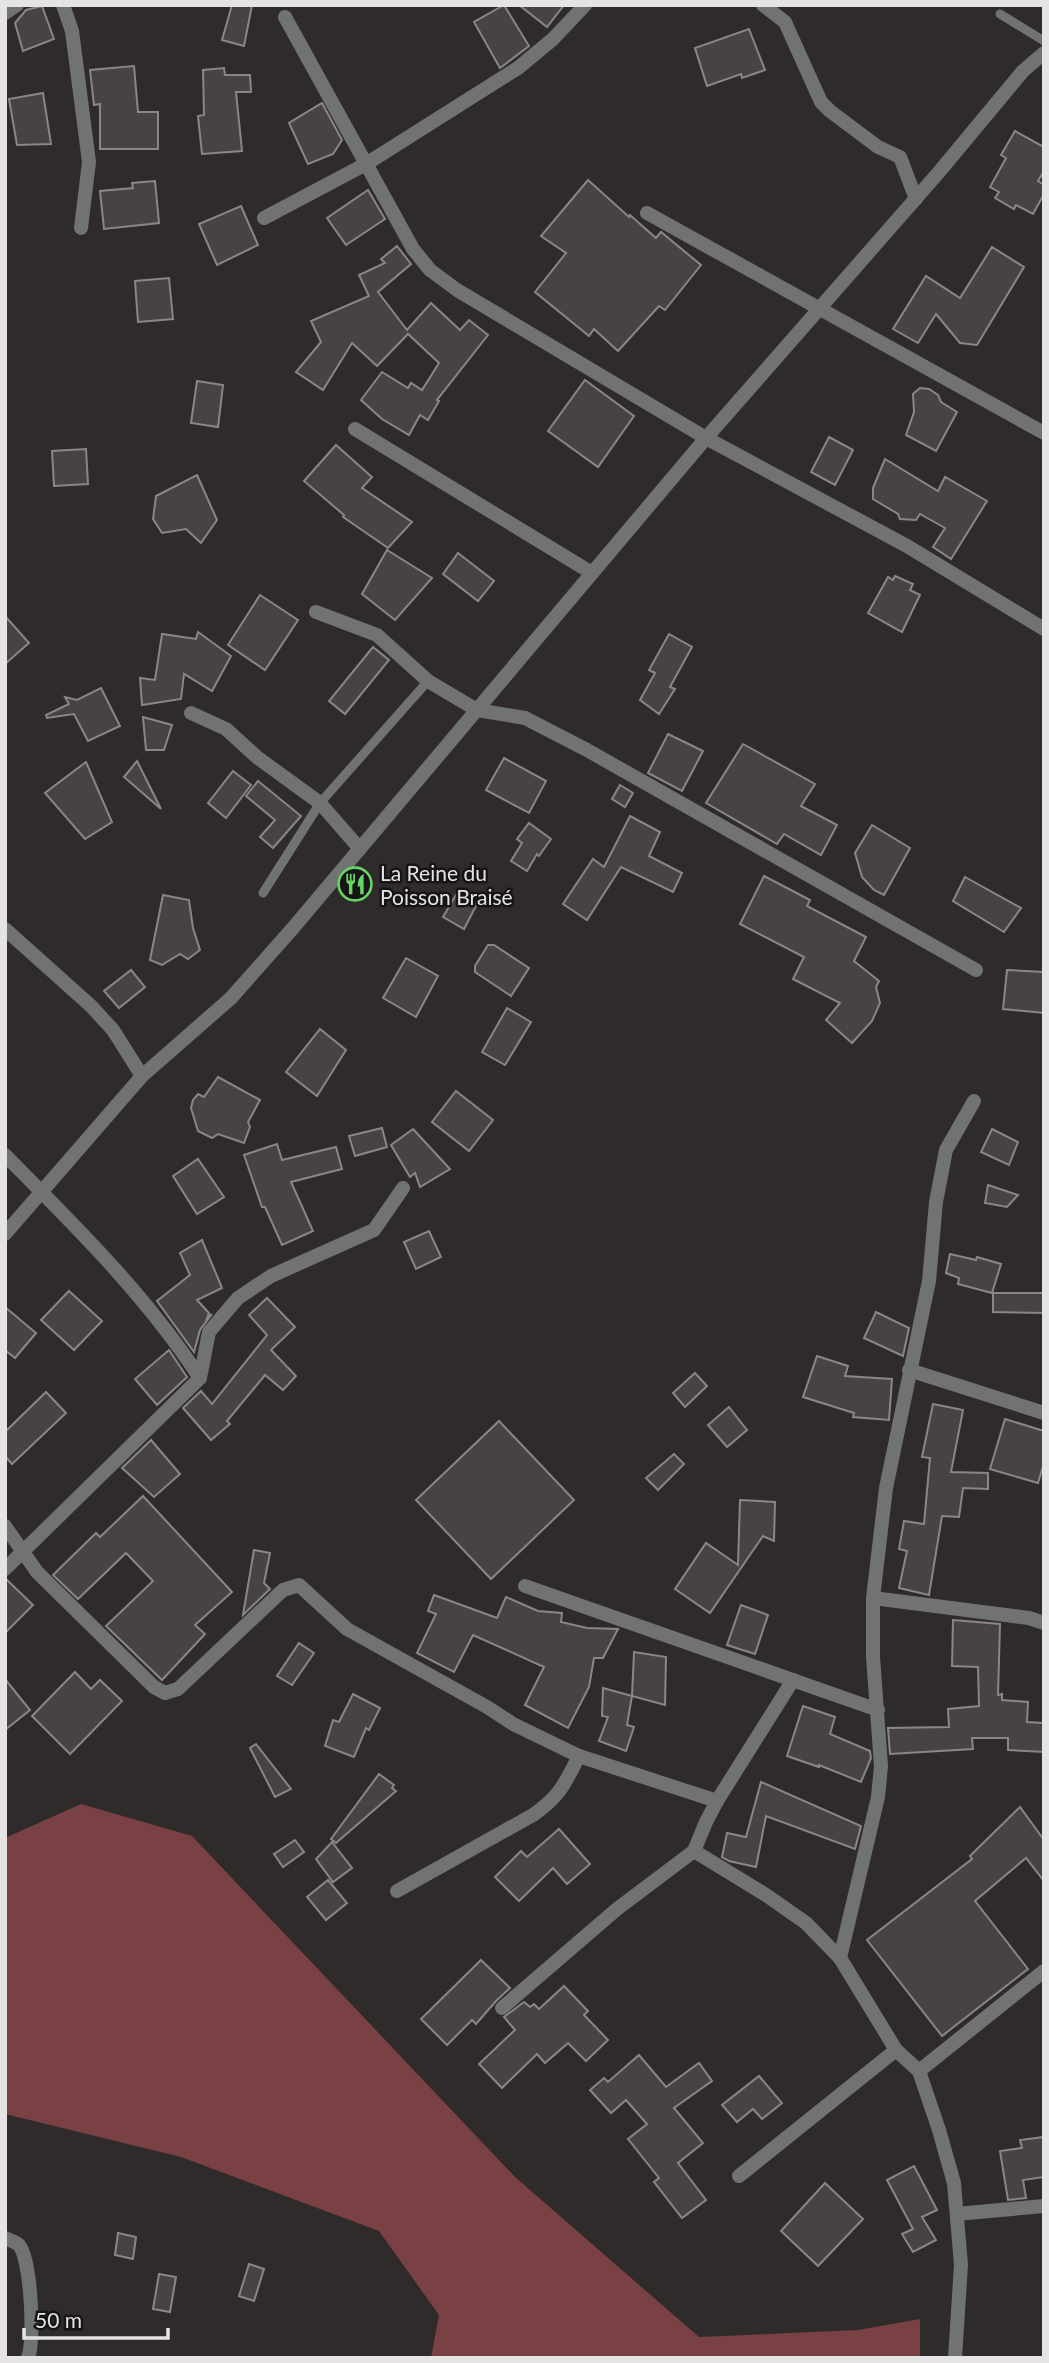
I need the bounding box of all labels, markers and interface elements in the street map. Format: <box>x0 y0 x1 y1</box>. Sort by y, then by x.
place label: La Reine du Poisson Braisé <box>380 860 513 909</box>
restaurant icon: La Reine du Poisson Braisé <box>336 865 374 903</box>
scale bar <box>24 2296 168 2340</box>
text: 50 m <box>35 2307 82 2332</box>

